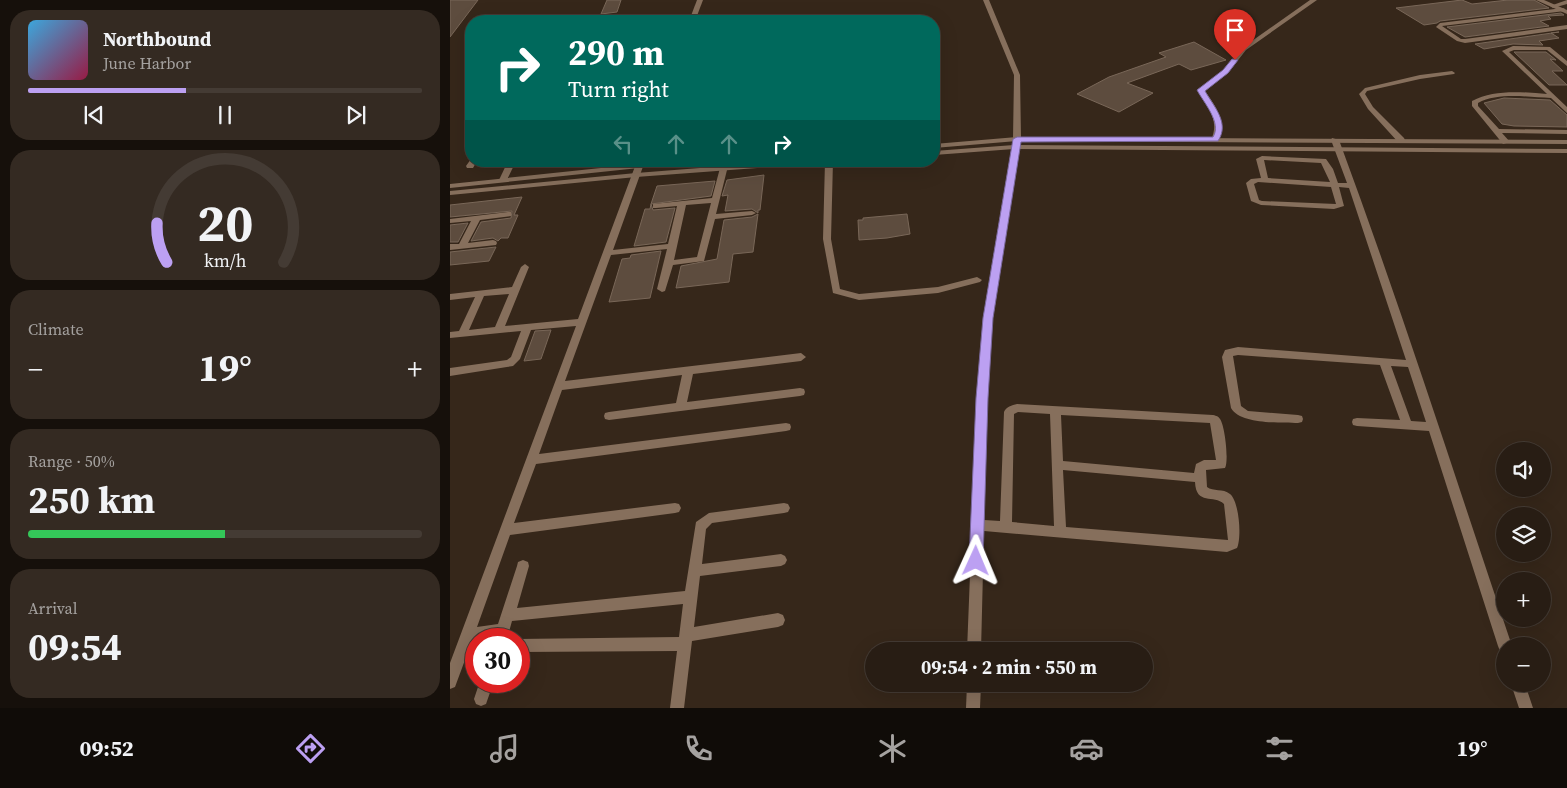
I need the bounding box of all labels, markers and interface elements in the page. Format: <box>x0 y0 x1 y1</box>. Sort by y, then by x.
pin <box>1214 9 1256 60</box>
icon: arrive <box>1221 16 1249 44</box>
text: Northbound <box>103 26 211 52</box>
text: 290 m <box>568 29 664 77</box>
icon: right <box>485 35 550 100</box>
text: June Harbor <box>103 52 191 74</box>
text: Turn right <box>568 74 669 104</box>
icon: previous <box>80 101 108 129</box>
icon: pause <box>211 101 239 129</box>
icon: next <box>342 101 370 129</box>
icon: left <box>609 130 637 158</box>
icon: ahead <box>662 130 690 158</box>
icon: ahead <box>715 130 743 158</box>
icon: right <box>768 130 796 158</box>
text: 20 <box>197 187 253 258</box>
text: km/h <box>204 248 247 273</box>
text: Climate <box>28 318 84 340</box>
text: 19° <box>198 342 252 394</box>
text: − <box>28 350 43 388</box>
text: + <box>407 350 422 388</box>
map controls <box>1496 442 1551 692</box>
button: sound <box>1496 442 1551 497</box>
text: Range · 50% <box>28 450 115 472</box>
text: 250 km <box>28 474 155 526</box>
button: layers <box>1496 507 1551 562</box>
position arrow <box>949 534 1001 586</box>
button: + <box>1496 572 1551 627</box>
text: Arrival <box>28 597 77 619</box>
text: 09:54 <box>28 621 122 673</box>
speed limit sign: 30 <box>465 628 530 693</box>
button: − <box>1496 637 1551 692</box>
text: 09:54 · 2 min · 550 m <box>921 654 1097 680</box>
icon: directions <box>293 731 328 766</box>
icon: music <box>487 731 522 766</box>
icon: phone <box>681 731 716 766</box>
icon: climate <box>875 731 910 766</box>
icon: car <box>1069 731 1104 766</box>
icon: filters <box>1262 731 1297 766</box>
text: 09:52 <box>79 733 134 763</box>
text: 19° <box>1456 733 1488 763</box>

